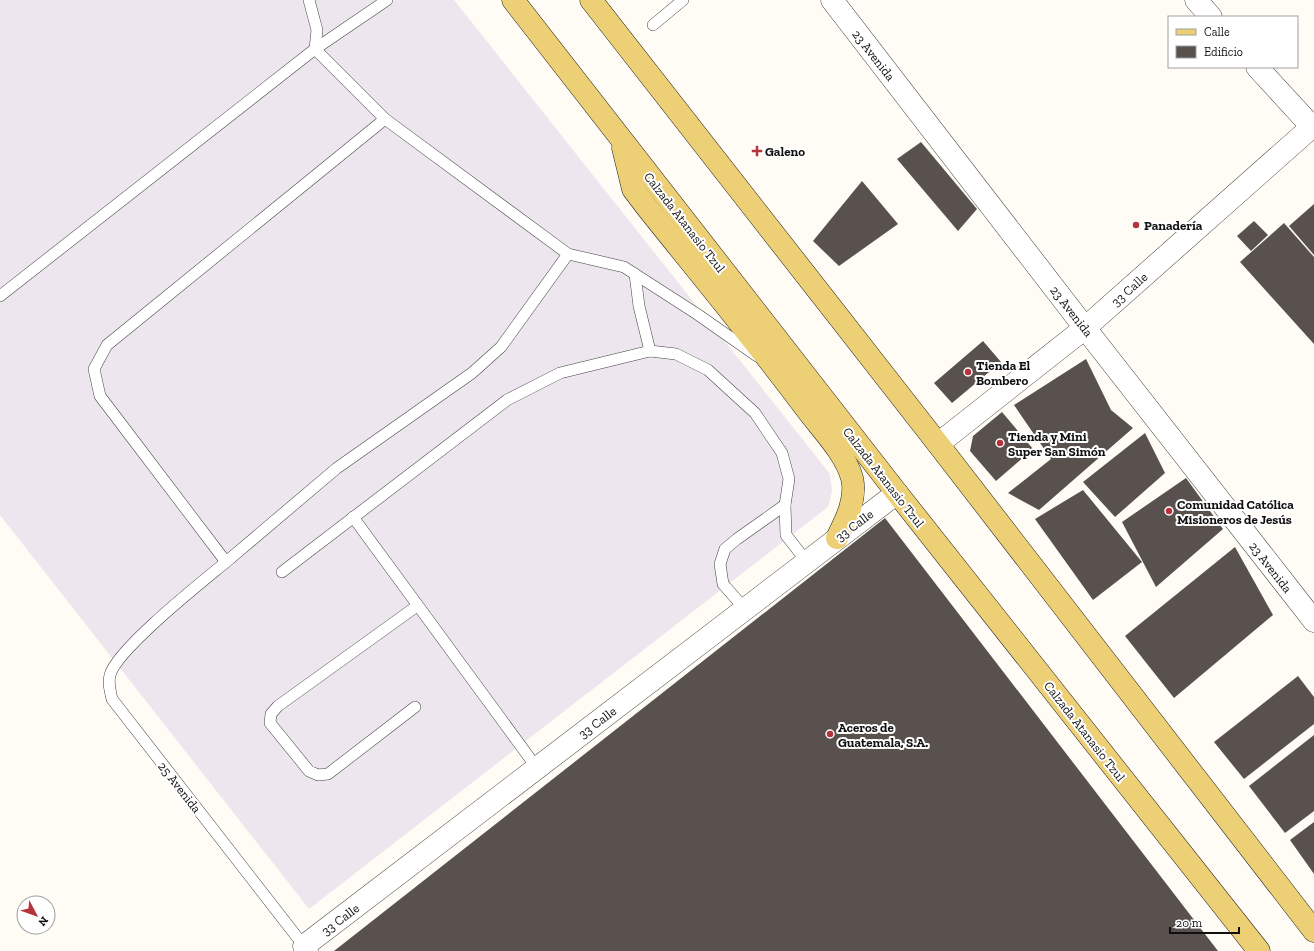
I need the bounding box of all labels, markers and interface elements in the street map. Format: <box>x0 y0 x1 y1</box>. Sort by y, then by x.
legend <box>1168 16 1298 68</box>
text: Calle <box>1204 25 1230 39</box>
street label: 23 Avenida <box>849 27 899 84</box>
text: Edificio <box>1204 45 1243 59</box>
place label: Galeno <box>765 144 805 159</box>
marker: Galeno <box>752 146 762 156</box>
street label: Calzada Atanasio Tzul <box>641 169 729 276</box>
place label: Panadería <box>1144 218 1203 233</box>
marker: Panadería <box>1131 220 1141 230</box>
street label: 33 Calle <box>1108 269 1150 309</box>
street label: 23 Avenida <box>1047 283 1097 340</box>
place label: Tienda El Bombero <box>976 358 1030 388</box>
marker: Tienda El Bombero <box>963 367 973 377</box>
street label: Calzada Atanasio Tzul <box>840 424 928 531</box>
place label: Tienda y Mini Super San Simón <box>1008 429 1106 459</box>
marker: Tienda y Mini Super San Simón <box>995 438 1005 448</box>
place label: Comunidad Católica Misioneros de Jesús <box>1177 497 1294 527</box>
street label: 33 Calle <box>832 506 876 544</box>
marker: Comunidad Católica Misioneros de Jesús <box>1164 506 1174 516</box>
street label: 23 Avenida <box>1246 539 1296 596</box>
street label: Calzada Atanasio Tzul <box>1041 678 1129 785</box>
street label: 33 Calle <box>575 703 619 741</box>
place label: Aceros de Guatemala, S.A. <box>838 720 928 750</box>
marker: Aceros de Guatemala, S.A. <box>825 729 835 739</box>
street label: 25 Avenida <box>155 759 205 816</box>
north arrow <box>16 895 56 935</box>
street label: 33 Calle <box>318 900 362 938</box>
scale bar <box>1170 909 1239 935</box>
text: N <box>35 914 51 929</box>
text: 20 m <box>1176 916 1203 930</box>

